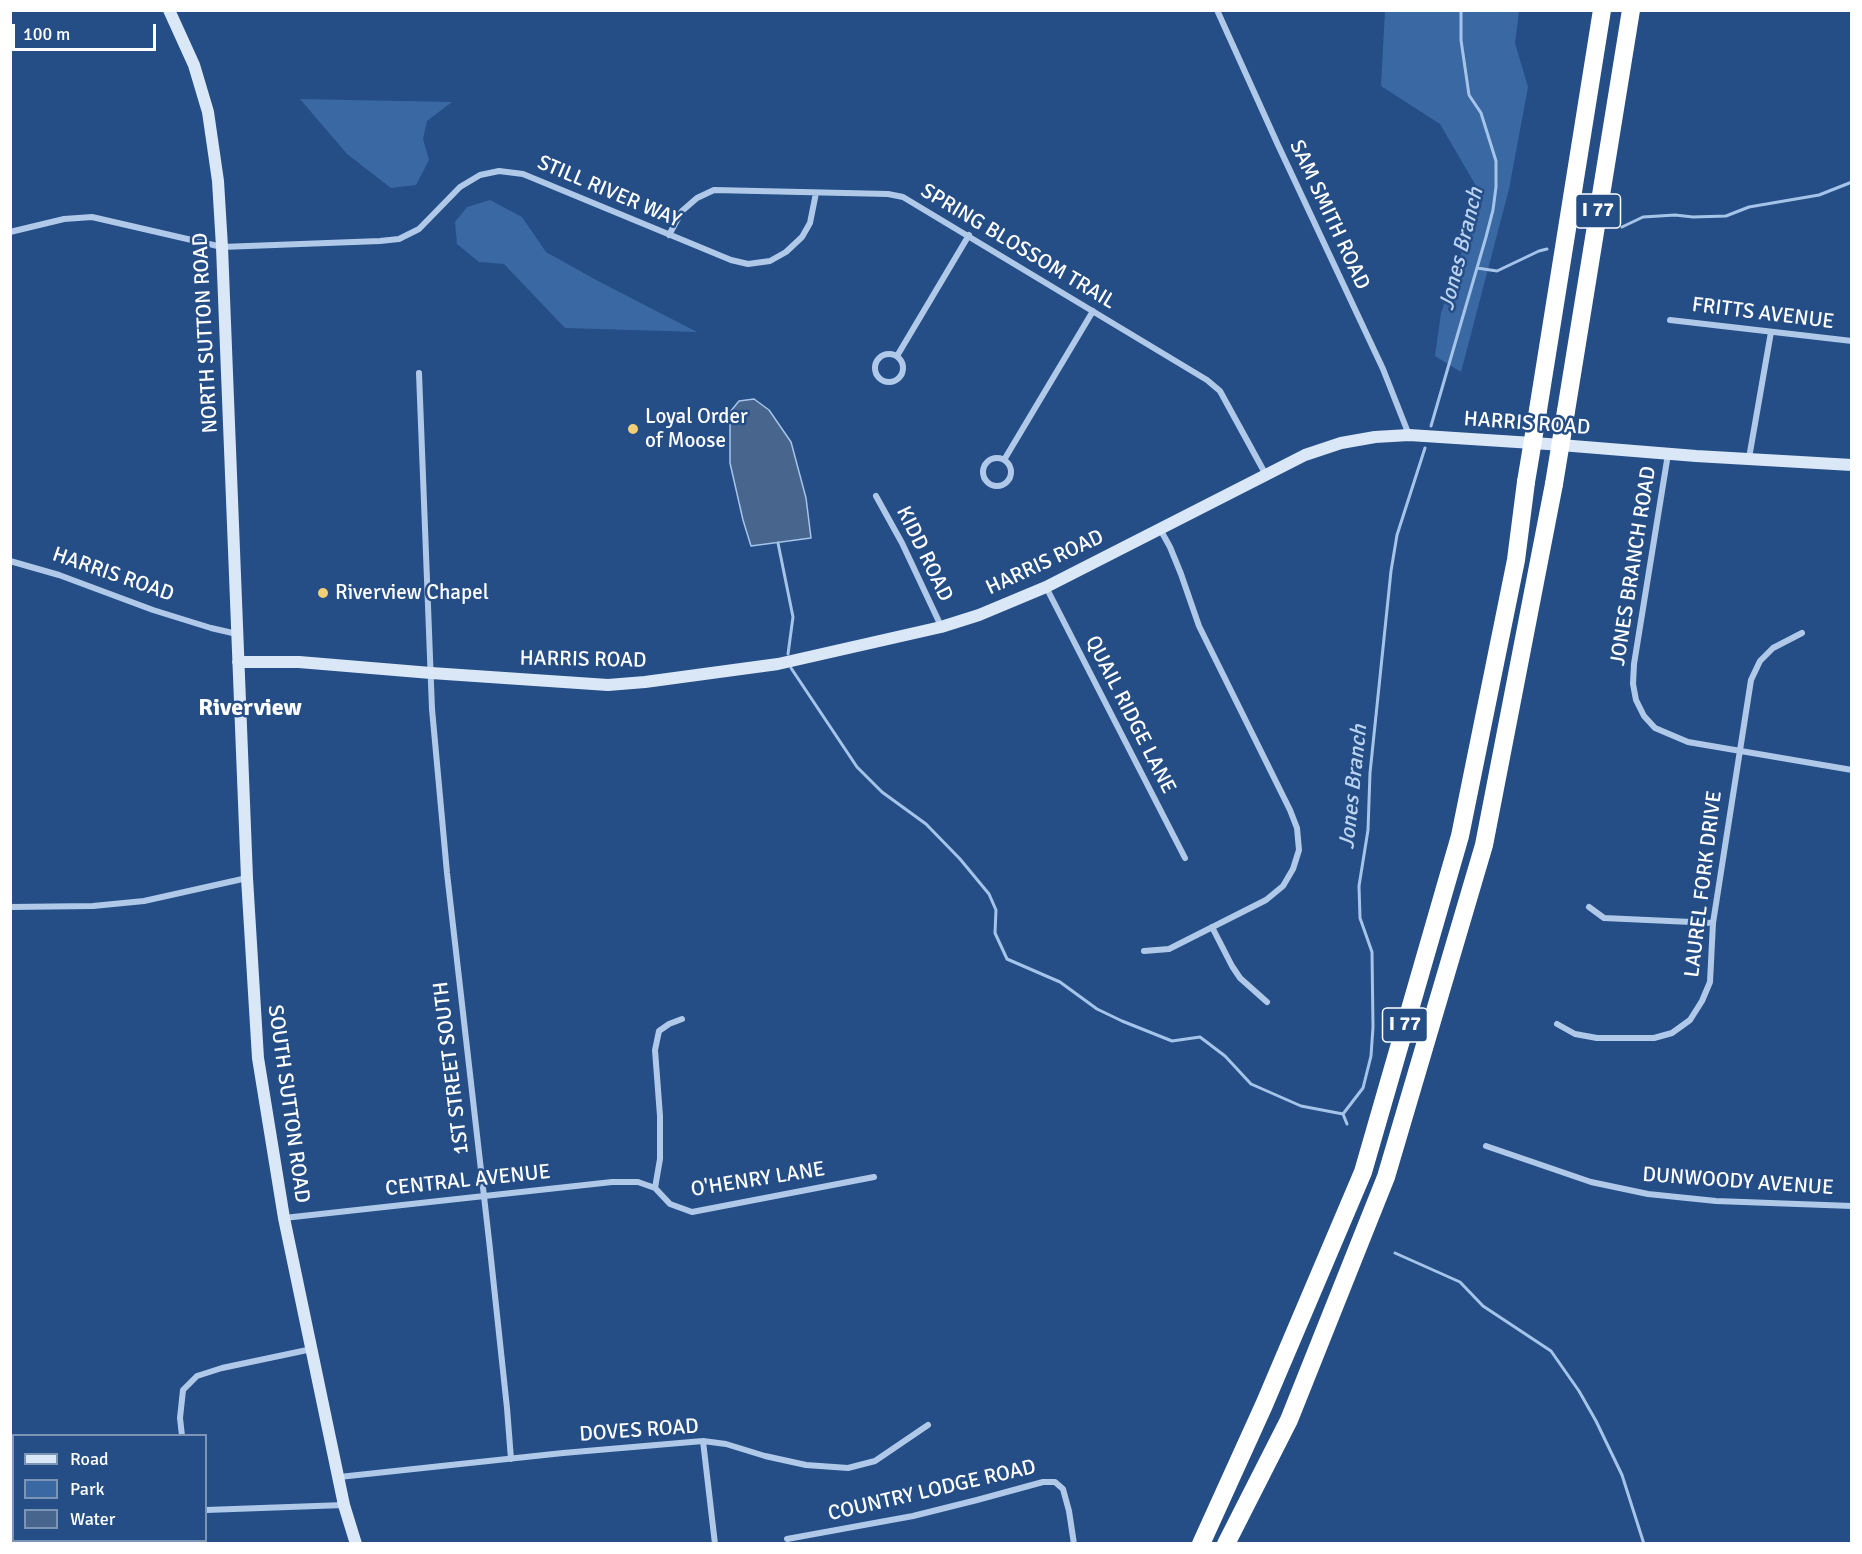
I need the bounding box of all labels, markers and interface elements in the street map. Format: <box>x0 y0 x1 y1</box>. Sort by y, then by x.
scale bar <box>15 12 159 50</box>
text: 100 m <box>23 23 70 45</box>
street label: SAM SMITH ROAD <box>1283 136 1375 294</box>
street label: STILL RIVER WAY <box>534 150 684 234</box>
street label: SPRING BLOSSOM TRAIL <box>916 179 1120 315</box>
water label: Jones Branch <box>1434 185 1490 313</box>
road number: I 77 <box>1576 194 1620 228</box>
street label: NORTH SUTTON ROAD <box>188 232 224 434</box>
street label: FRITTS AVENUE <box>1690 293 1836 335</box>
place label: Loyal Order of Moose <box>645 404 748 454</box>
street label: HARRIS ROAD <box>1463 407 1591 441</box>
marker: Loyal Order of Moose <box>626 422 640 436</box>
street label: JONES BRANCH ROAD <box>1606 464 1662 668</box>
street label: KIDD ROAD <box>890 502 958 606</box>
street label: HARRIS ROAD <box>982 525 1108 601</box>
street label: HARRIS ROAD <box>49 542 177 608</box>
place label: Riverview Chapel <box>335 580 489 606</box>
marker: Riverview Chapel <box>316 586 330 600</box>
street label: QUAIL RIDGE LANE <box>1079 632 1181 798</box>
street label: HARRIS ROAD <box>519 646 647 674</box>
district label: Riverview <box>198 695 302 723</box>
water label: Jones Branch <box>1334 723 1374 851</box>
street label: LAUREL FORK DRIVE <box>1680 789 1728 979</box>
street label: 1ST STREET SOUTH <box>429 980 475 1156</box>
street label: SOUTH SUTTON ROAD <box>262 1003 314 1205</box>
road number: I 77 <box>1382 1008 1428 1042</box>
street label: O'HENRY LANE <box>689 1157 827 1203</box>
street label: CENTRAL AVENUE <box>384 1160 552 1202</box>
street label: DUNWOODY AVENUE <box>1642 1163 1834 1201</box>
street label: DOVES ROAD <box>578 1414 700 1448</box>
legend <box>12 1434 207 1542</box>
text: Road <box>70 1448 109 1470</box>
street label: COUNTRY LODGE ROAD <box>826 1455 1038 1527</box>
text: Park <box>70 1478 105 1500</box>
text: Water <box>70 1508 115 1530</box>

